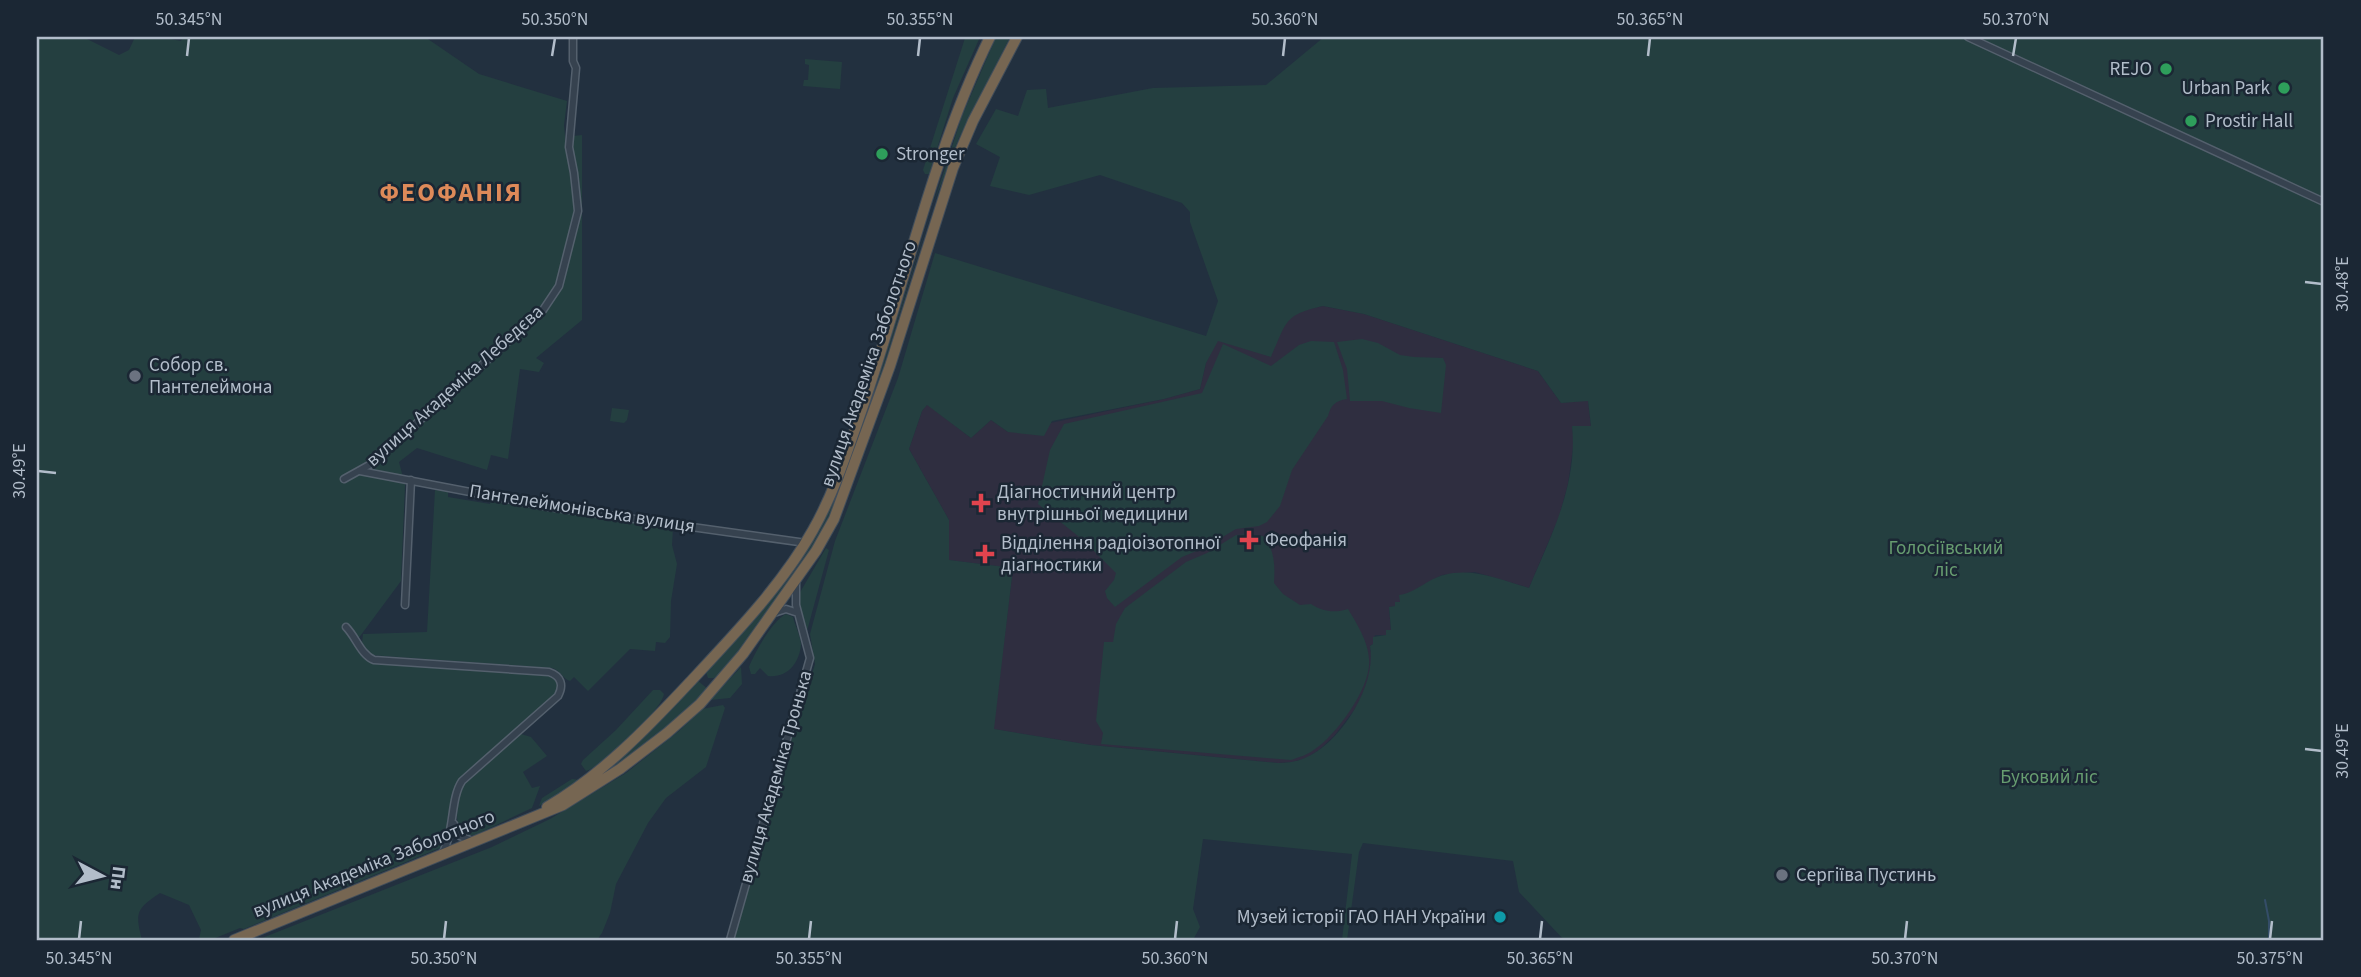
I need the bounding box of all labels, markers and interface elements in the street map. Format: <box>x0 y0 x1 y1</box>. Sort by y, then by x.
text: 50.345°N <box>156 7 222 32</box>
text: 50.350°N <box>522 7 588 32</box>
text: 50.355°N <box>887 7 953 32</box>
text: 50.360°N <box>1252 7 1318 32</box>
text: 50.365°N <box>1617 7 1683 32</box>
text: 50.370°N <box>1983 7 2049 32</box>
place label: REJO <box>2109 56 2152 83</box>
marker: REJO <box>2158 61 2174 77</box>
place label: Urban Park <box>2182 75 2271 102</box>
marker: Urban Park <box>2276 80 2292 96</box>
place label: Prostir Hall <box>2205 108 2293 135</box>
marker: Prostir Hall <box>2183 113 2199 129</box>
place label: Stronger <box>896 141 965 168</box>
marker: Stronger <box>874 146 890 162</box>
district label: ФЕОФАНІЯ <box>379 174 523 211</box>
street label: вулиця Академіка Заболотного <box>814 237 924 491</box>
text: 30.48°E <box>2330 256 2355 312</box>
street label: вулиця Академіка Лебедєва <box>360 299 550 473</box>
place label: Собор св. Пантелеймона <box>149 352 272 401</box>
marker: Собор св. Пантелеймона <box>127 368 143 384</box>
text: 30.49°E <box>7 443 32 499</box>
street label: Пантелеймонівська вулиця <box>467 478 697 540</box>
place label: Діагностичний центр внутрішньої медицини <box>997 479 1188 528</box>
marker: Діагностичний центр внутрішньої медицини <box>971 493 991 513</box>
place label: Феофанія <box>1265 527 1347 554</box>
place label: Відділення радіоізотопної діагностики <box>1001 530 1222 579</box>
marker: Феофанія <box>1239 530 1259 550</box>
park label: Голосіївський ліс <box>1889 535 2003 584</box>
marker: Відділення радіоізотопної діагностики <box>975 544 995 564</box>
street label: вулиця Академіка Тронька <box>733 667 819 887</box>
text: 30.49°E <box>2330 723 2355 779</box>
park label: Буковий ліс <box>2000 764 2098 791</box>
street label: вулиця Академіка Заболотного <box>249 803 499 925</box>
north arrow <box>66 841 136 911</box>
place label: Сергіїва Пустинь <box>1796 862 1936 889</box>
text: Пн <box>103 865 132 891</box>
marker: Сергіїва Пустинь <box>1774 867 1790 883</box>
place label: Музей історії ГАО НАН України <box>1237 904 1486 931</box>
marker: Музей історії ГАО НАН України <box>1492 909 1508 925</box>
text: 50.345°N <box>46 946 112 971</box>
text: 50.350°N <box>411 946 477 971</box>
text: 50.355°N <box>776 946 842 971</box>
text: 50.360°N <box>1142 946 1208 971</box>
text: 50.365°N <box>1507 946 1573 971</box>
text: 50.370°N <box>1872 946 1938 971</box>
text: 50.375°N <box>2237 946 2303 971</box>

